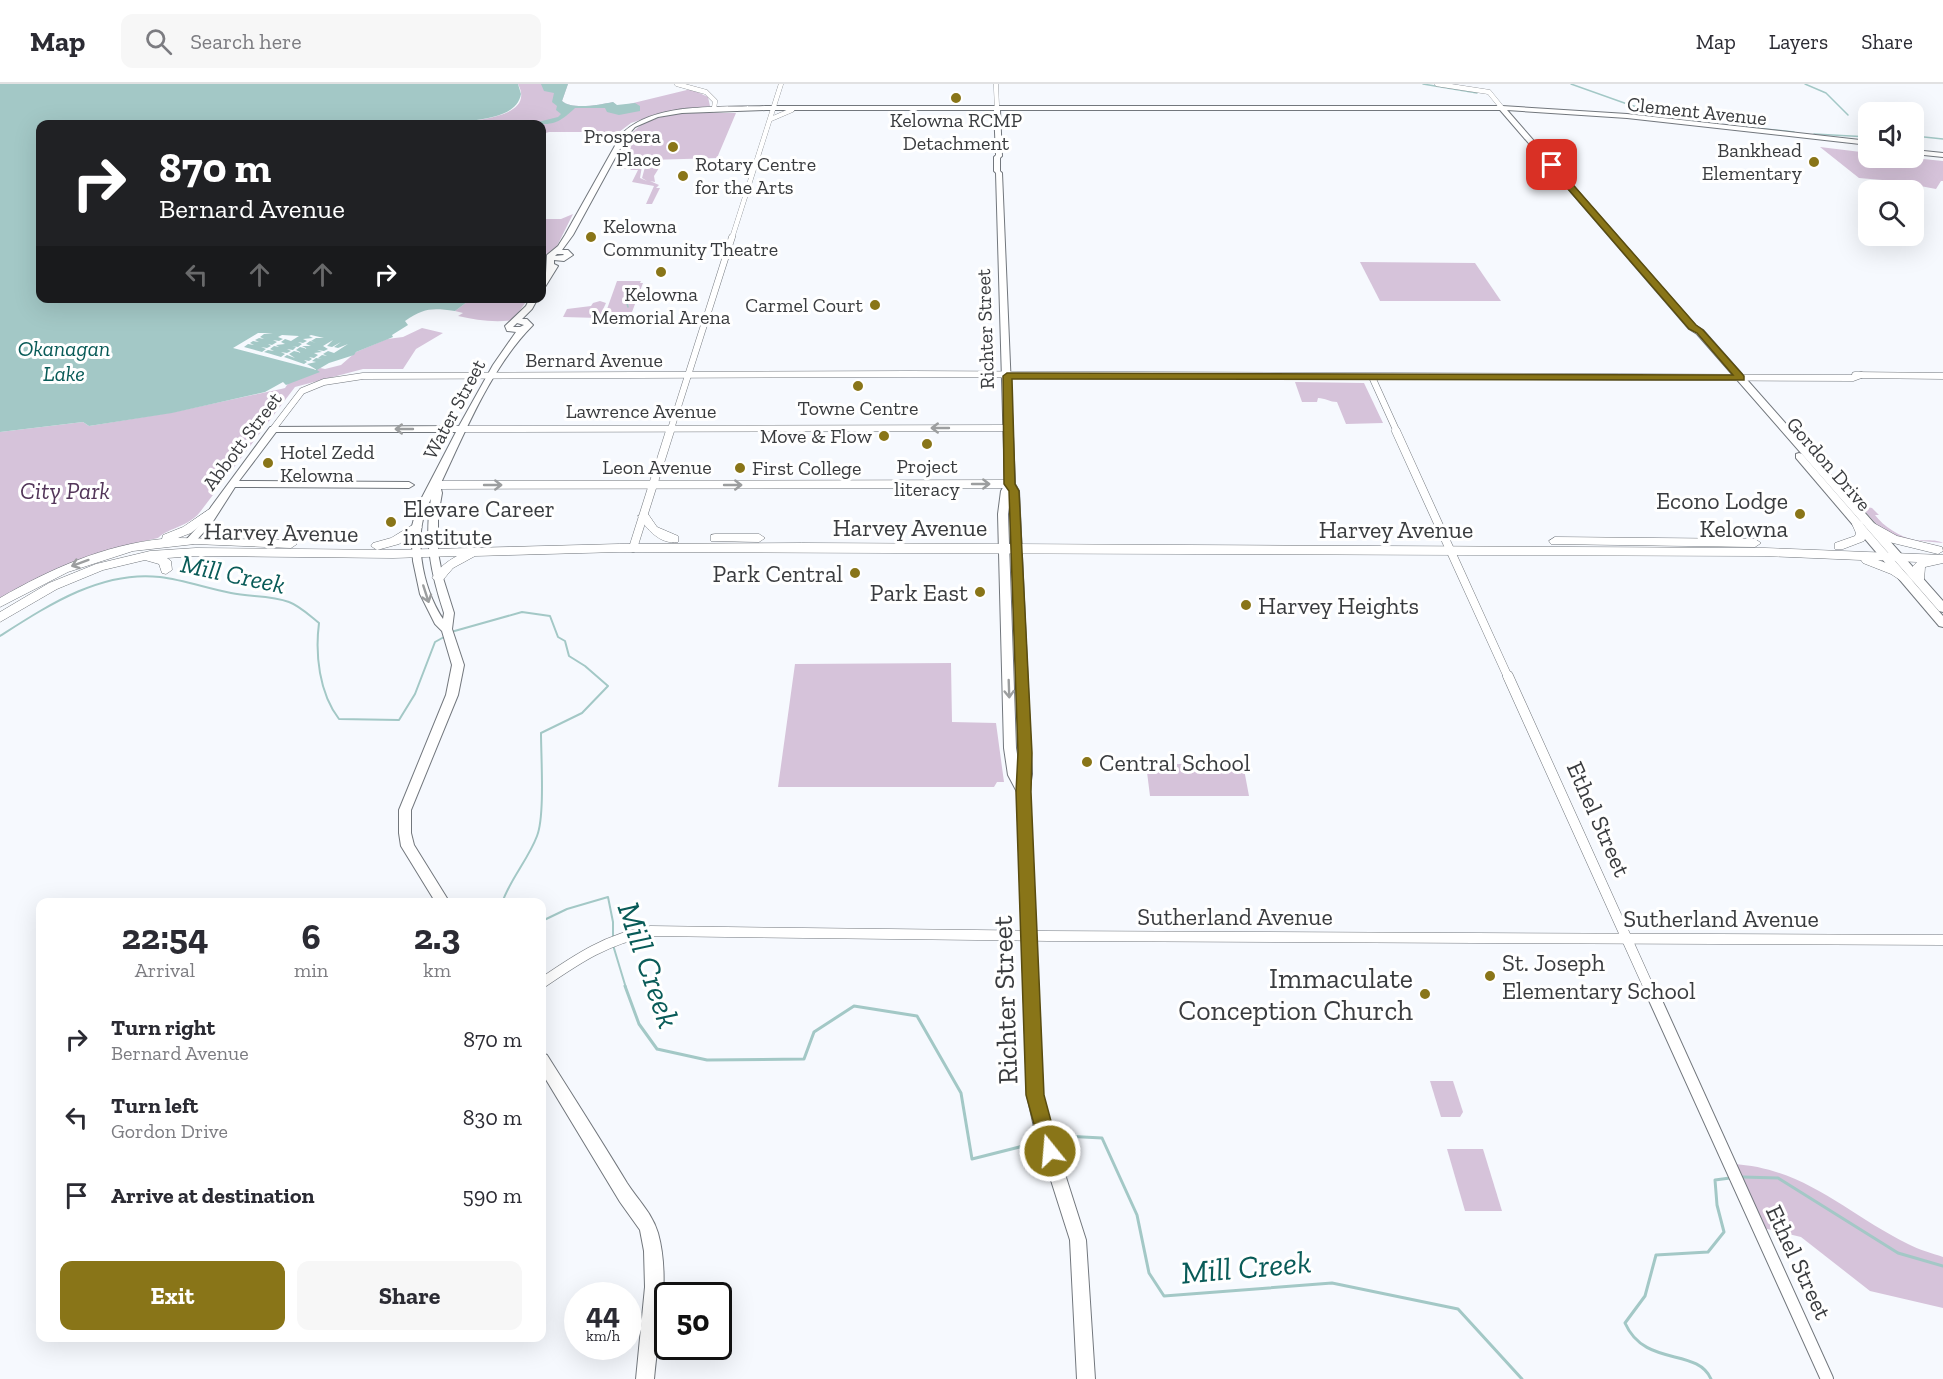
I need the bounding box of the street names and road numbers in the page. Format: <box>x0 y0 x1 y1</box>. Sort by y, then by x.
street label: Clement Avenue <box>1626 92 1768 130</box>
street label: Richter Street <box>971 268 999 390</box>
street label: Bernard Avenue <box>525 348 663 372</box>
street label: Water Street <box>418 354 491 463</box>
street label: Abbott Street <box>197 387 287 495</box>
street label: Lawrence Avenue <box>566 399 716 423</box>
street label: Gordon Drive <box>1782 412 1876 516</box>
street label: Leon Avenue <box>602 455 712 479</box>
street label: Harvey Avenue <box>833 513 987 542</box>
street label: Harvey Avenue <box>1319 515 1473 544</box>
street label: Harvey Avenue <box>203 516 359 548</box>
street label: Ethel Street <box>1561 757 1637 881</box>
street label: Sutherland Avenue <box>1137 902 1333 931</box>
street label: Sutherland Avenue <box>1623 904 1819 933</box>
street label: Richter Street <box>986 915 1024 1085</box>
street label: Ethel Street <box>1760 1200 1838 1324</box>

